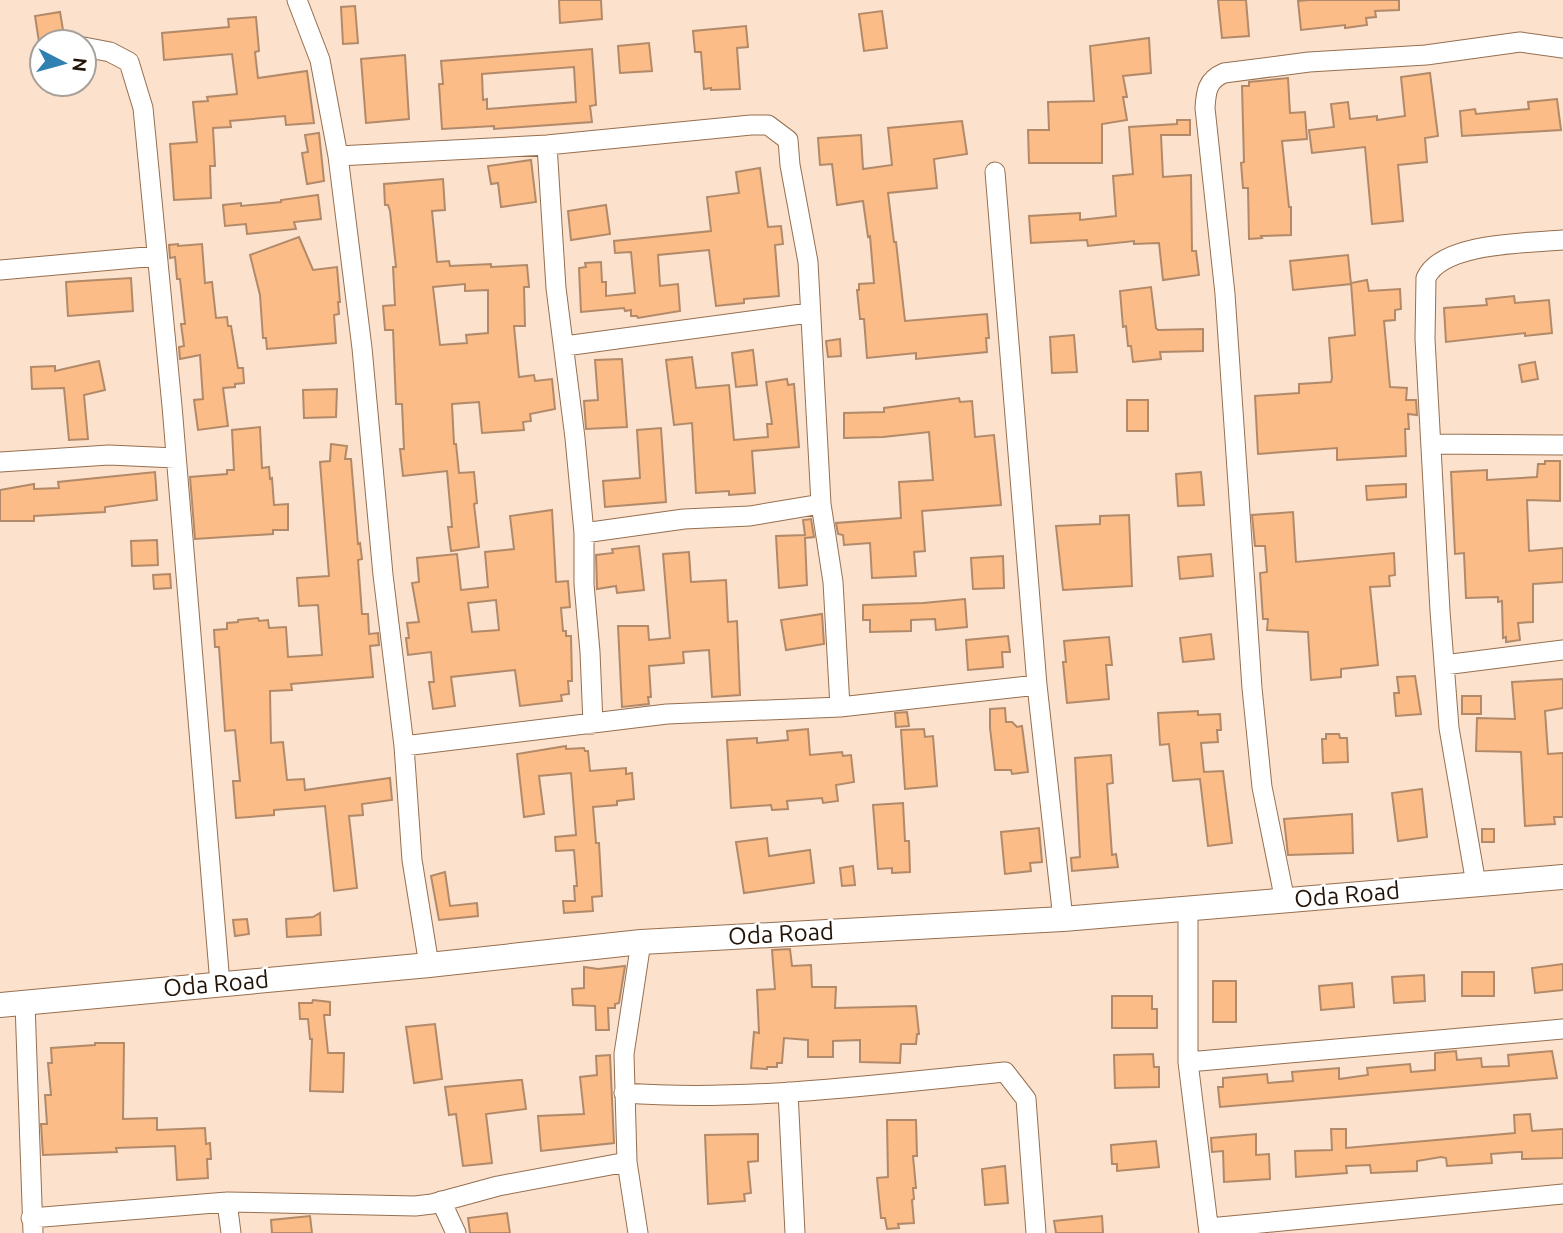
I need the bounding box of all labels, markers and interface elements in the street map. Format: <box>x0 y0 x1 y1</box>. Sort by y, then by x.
north arrow <box>28 28 98 98</box>
text: N <box>68 57 92 73</box>
street label: Oda Road <box>1293 876 1401 913</box>
street label: Oda Road <box>727 917 835 950</box>
street label: Oda Road <box>162 965 270 1002</box>

